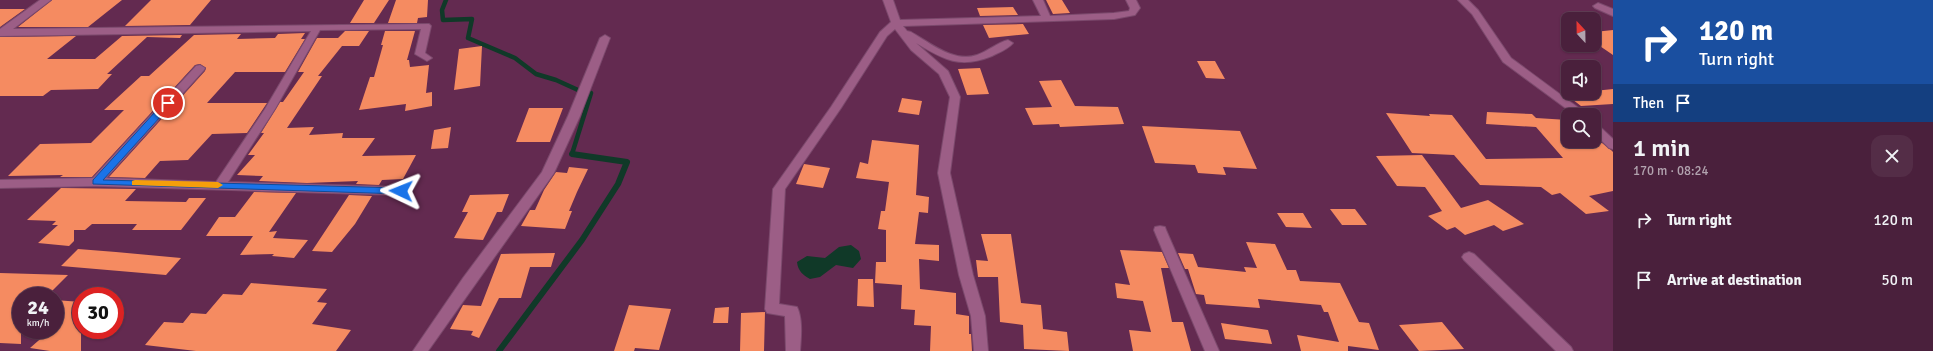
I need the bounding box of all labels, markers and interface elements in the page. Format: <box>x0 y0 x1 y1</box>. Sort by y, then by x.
north arrow <box>1561 12 1601 52</box>
map controls <box>1561 12 1601 148</box>
text: 120 m <box>1699 14 1773 48</box>
icon: right <box>1633 16 1685 68</box>
text: Turn right <box>1699 48 1774 70</box>
button: sound <box>1561 60 1601 100</box>
pin <box>151 86 185 120</box>
icon: arrive <box>157 92 179 114</box>
icon: arrive <box>1672 92 1694 114</box>
text: Then <box>1633 94 1664 112</box>
button: search <box>1561 108 1601 148</box>
text: 1 min <box>1633 133 1690 163</box>
button: close <box>1871 135 1913 177</box>
text: 170 m · 08:24 <box>1633 163 1709 179</box>
position arrow <box>380 170 422 212</box>
icon: right <box>1633 209 1655 231</box>
text: Turn right <box>1667 211 1732 229</box>
text: 120 m <box>1873 211 1913 229</box>
icon: arrive <box>1633 269 1655 291</box>
text: Arrive at destination <box>1667 271 1802 289</box>
text: 50 m <box>1882 271 1913 289</box>
speed limit sign: 30 <box>72 287 124 339</box>
text: 24 <box>27 295 49 320</box>
text: km/h <box>27 317 49 329</box>

